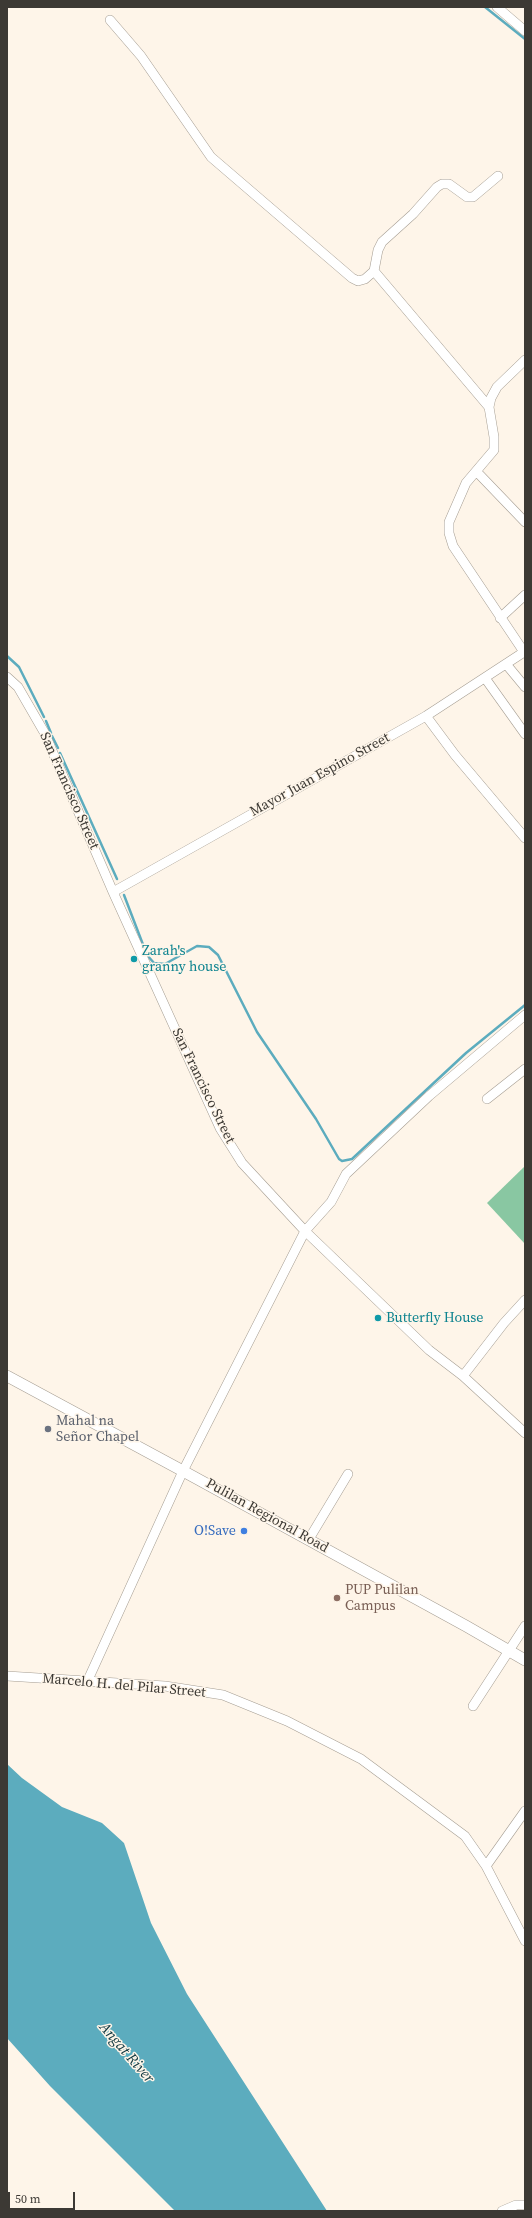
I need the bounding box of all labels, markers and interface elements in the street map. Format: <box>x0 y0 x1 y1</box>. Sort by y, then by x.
street label: San Francisco Street <box>36 730 102 852</box>
street label: Mayor Juan Espino Street <box>247 730 393 820</box>
place label: Zarah's granny house <box>142 943 226 976</box>
marker: Zarah's granny house <box>129 954 139 964</box>
street label: San Francisco Street <box>168 1026 238 1146</box>
place label: Butterfly House <box>386 1310 484 1326</box>
marker: Butterfly House <box>373 1313 383 1323</box>
place label: Mahal na Señor Chapel <box>56 1413 139 1446</box>
marker: Mahal na Señor Chapel <box>43 1424 53 1434</box>
street label: Pulilan Regional Road <box>203 1475 331 1557</box>
place label: O!Save <box>194 1523 236 1539</box>
marker: O!Save <box>239 1526 249 1536</box>
place label: PUP Pulilan Campus <box>345 1582 419 1614</box>
marker: PUP Pulilan Campus <box>332 1593 342 1603</box>
street label: Marcelo H. del Pilar Street <box>42 1670 206 1702</box>
water label: Angat River <box>95 2019 157 2087</box>
scale bar <box>10 2184 77 2210</box>
text: 50 m <box>15 2191 41 2207</box>

